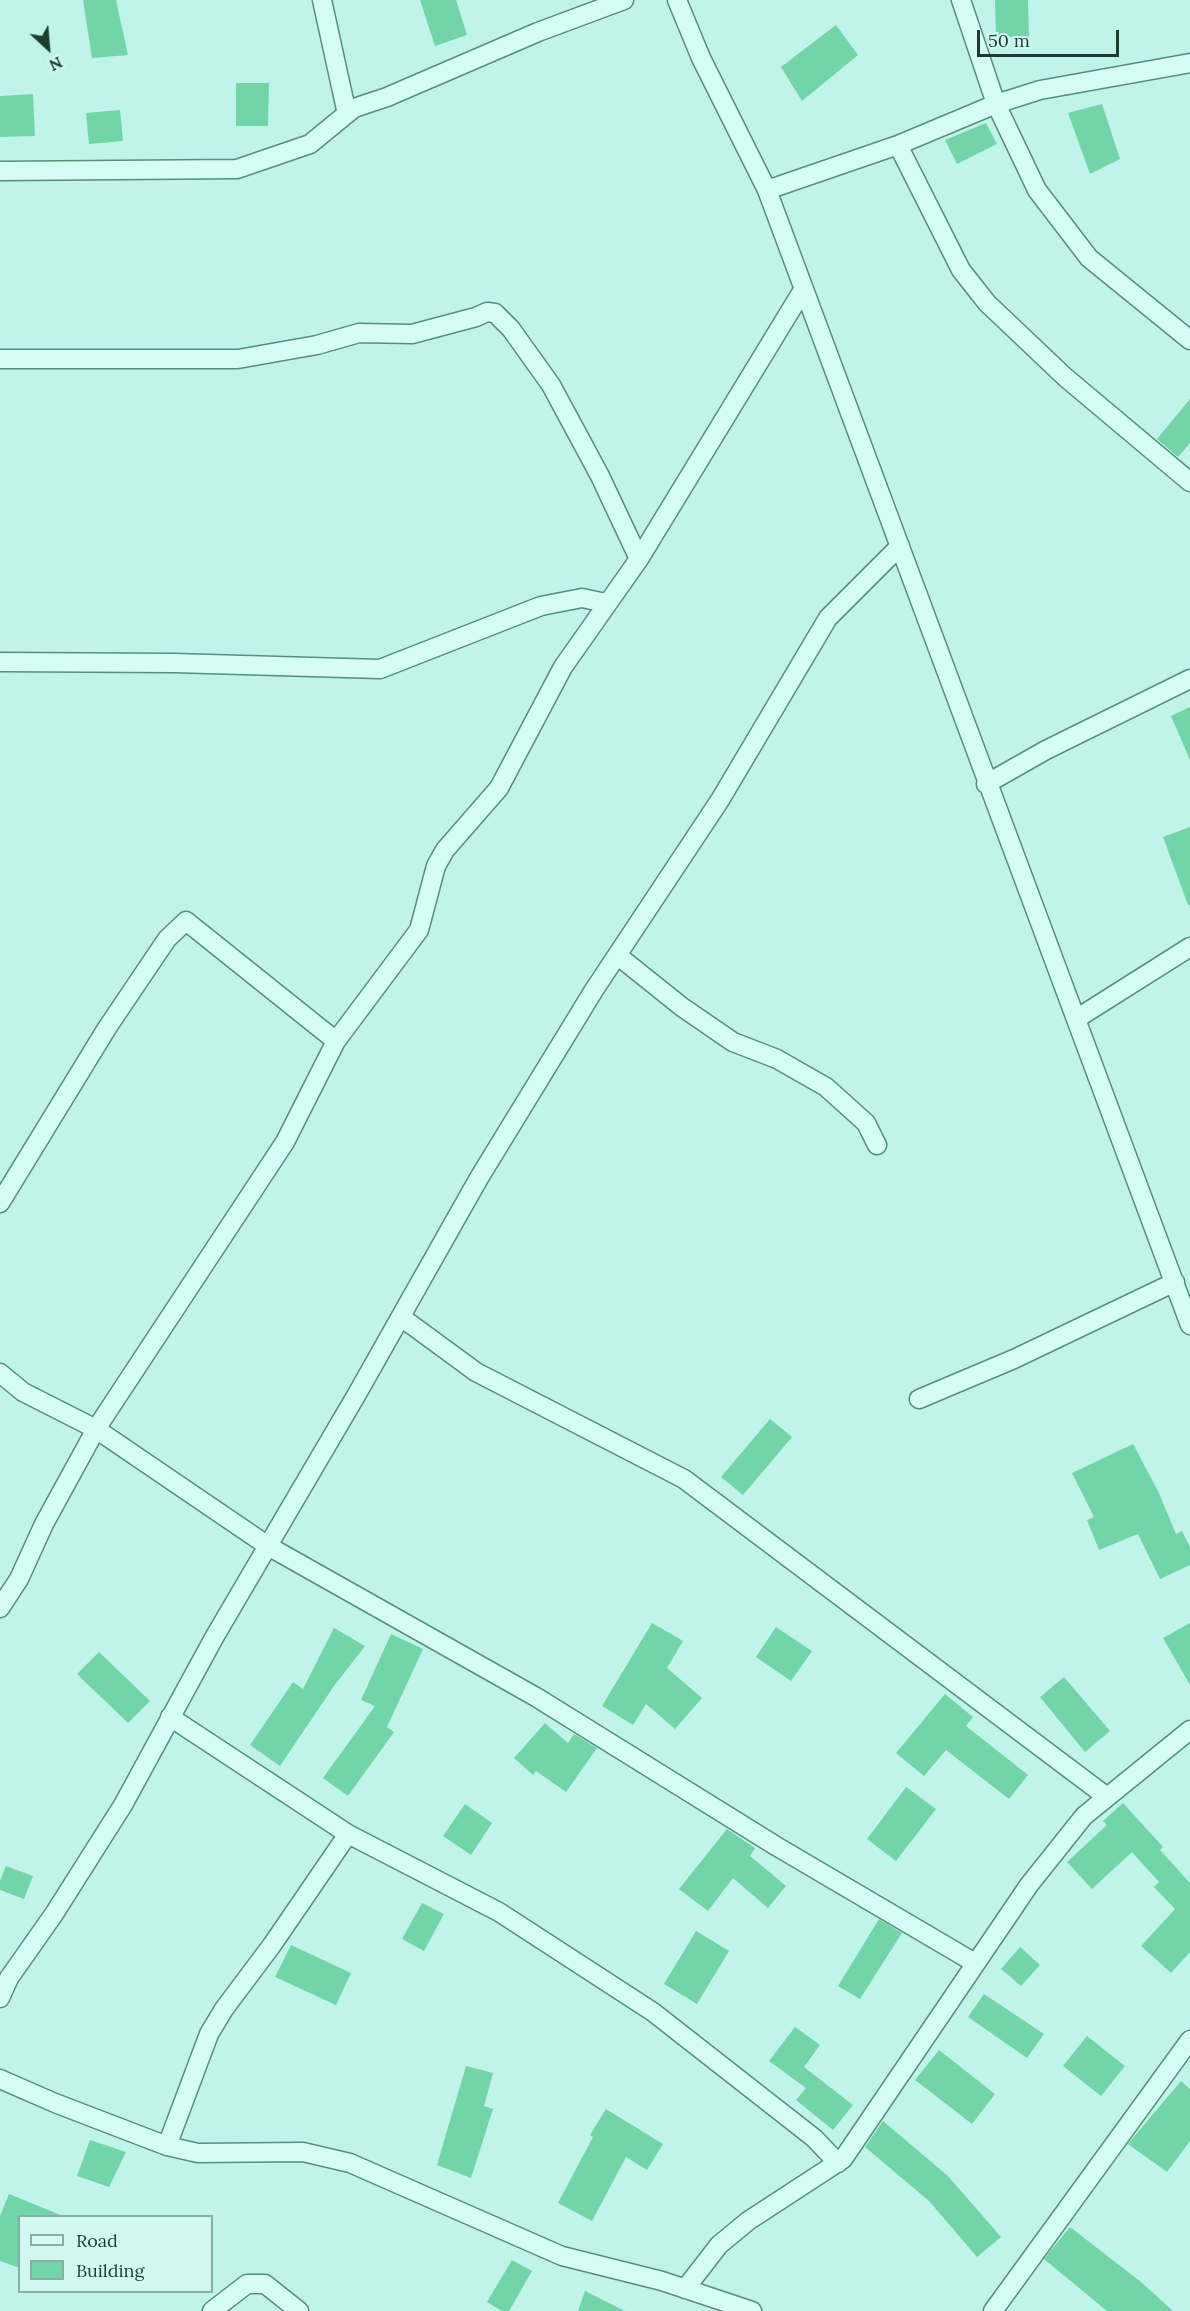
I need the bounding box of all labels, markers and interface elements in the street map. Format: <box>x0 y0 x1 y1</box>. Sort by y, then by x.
north arrow <box>18 18 78 78</box>
scale bar <box>980 18 1122 56</box>
text: 50 m <box>988 29 1030 52</box>
text: N <box>46 52 66 76</box>
legend <box>18 2215 213 2293</box>
text: Road <box>76 2229 118 2252</box>
text: Building <box>76 2259 144 2282</box>

